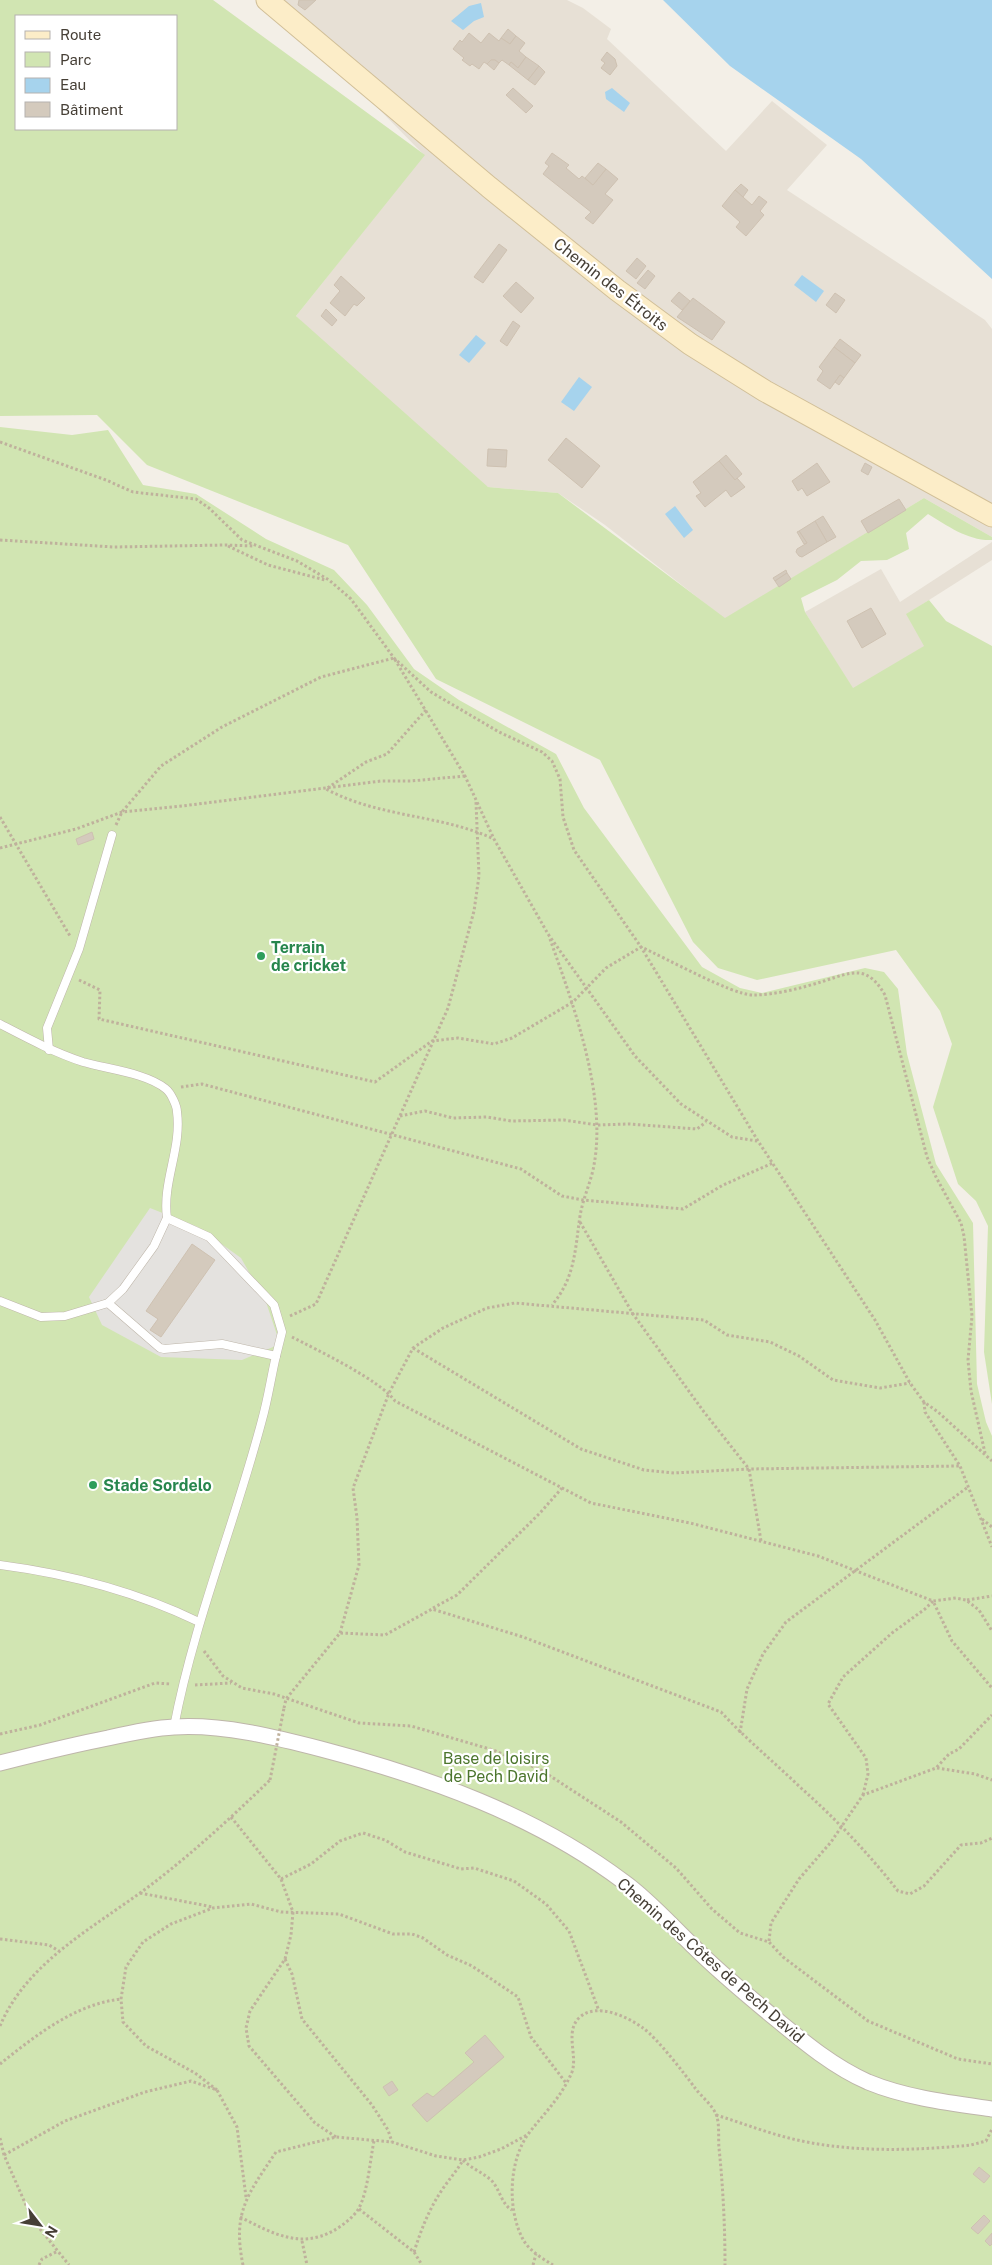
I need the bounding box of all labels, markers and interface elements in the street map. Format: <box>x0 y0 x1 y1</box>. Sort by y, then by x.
legend <box>15 15 178 130</box>
text: Route <box>60 26 101 43</box>
text: Parc <box>60 51 92 68</box>
text: Eau <box>60 76 86 93</box>
text: Bâtiment <box>60 101 123 118</box>
street label: Chemin des Étroits <box>550 233 672 335</box>
place label: Terrain de cricket <box>271 938 346 975</box>
marker: Terrain de cricket <box>255 950 267 962</box>
place label: Stade Sordelo <box>103 1476 212 1495</box>
marker: Stade Sordelo <box>87 1479 99 1491</box>
park label: Base de loisirs de Pech David <box>443 1749 549 1786</box>
street label: Chemin des Côtes de Pech David <box>613 1874 808 2047</box>
north arrow <box>15 2200 65 2250</box>
text: N <box>41 2223 61 2241</box>

